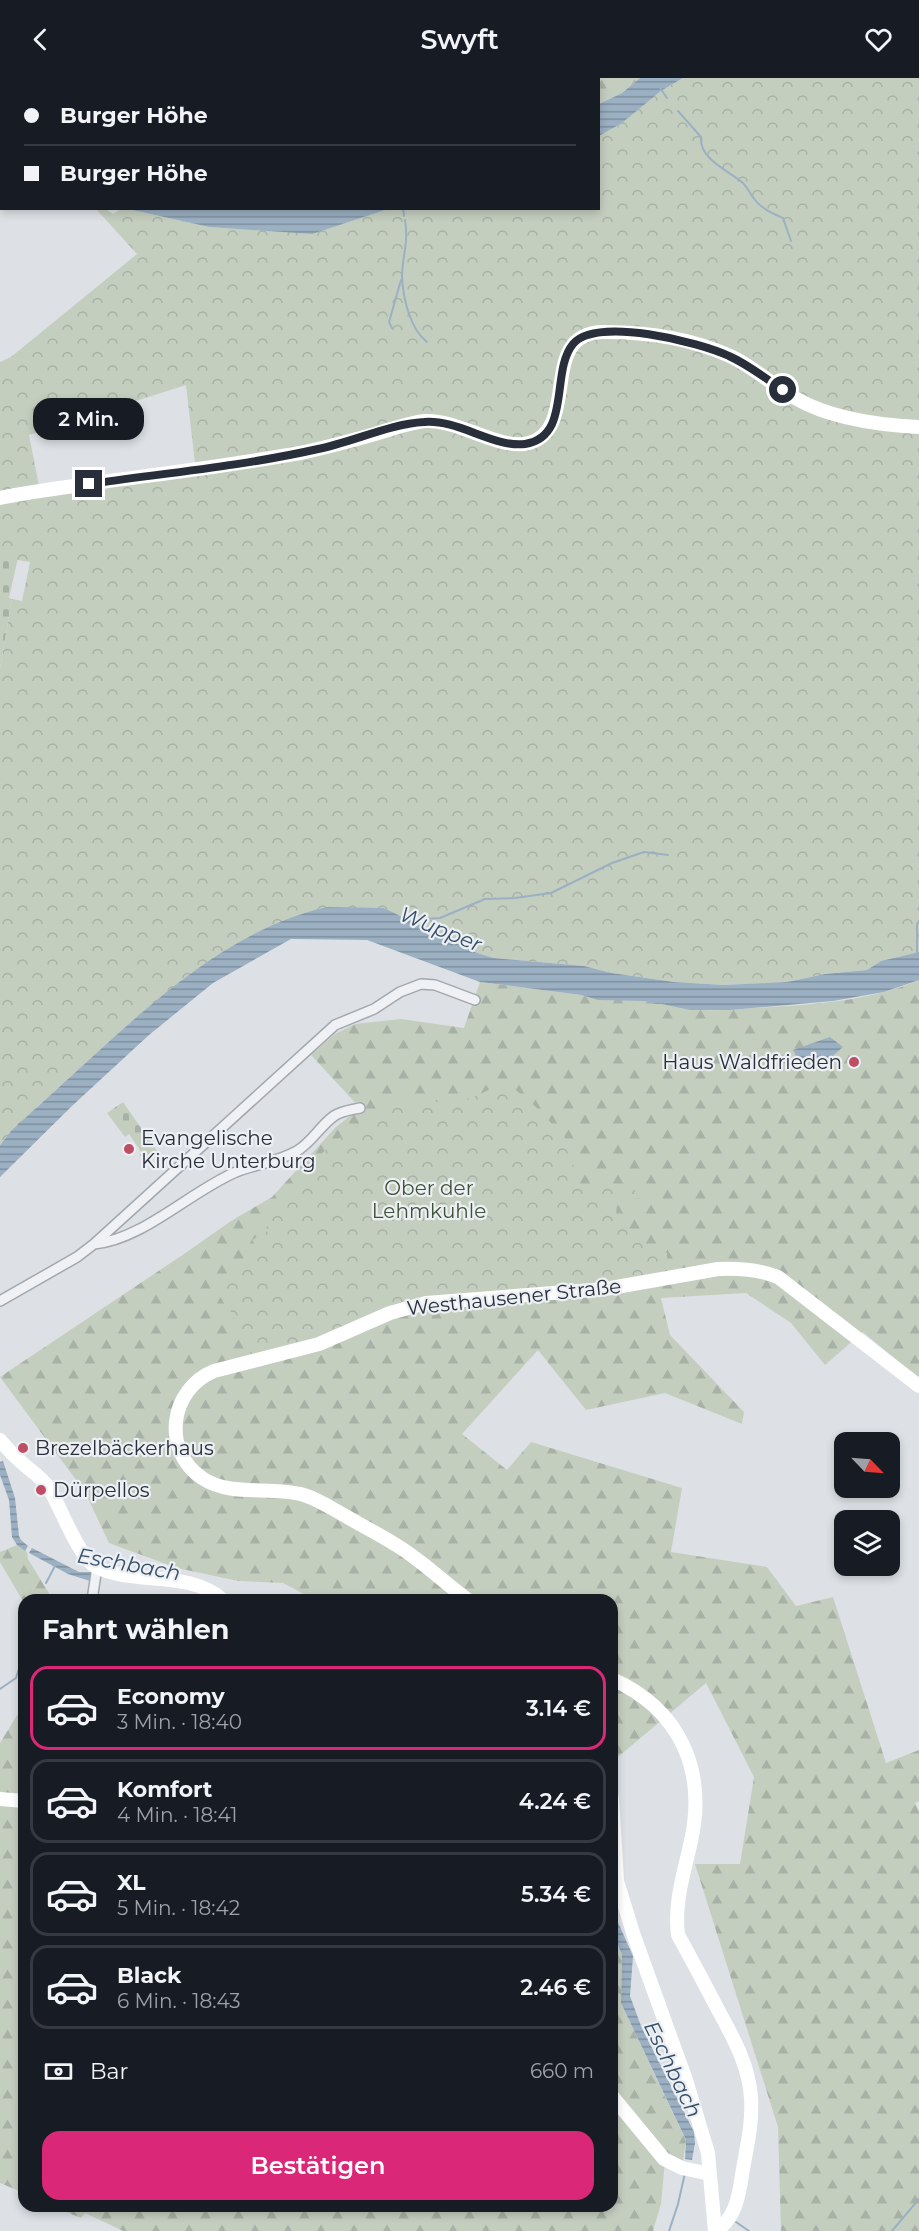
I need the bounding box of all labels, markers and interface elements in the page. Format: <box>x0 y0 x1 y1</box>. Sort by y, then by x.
icon: back <box>24 23 57 56</box>
text: Swyft <box>420 23 499 56</box>
icon: heart <box>862 23 895 56</box>
text: Burger Höhe <box>60 102 208 129</box>
text: Burger Höhe <box>60 160 208 187</box>
route start <box>769 376 796 403</box>
callout: 2 Min. <box>34 397 144 439</box>
text: 2 Min. <box>58 407 119 431</box>
route end <box>75 470 102 497</box>
water label: Wupper <box>396 901 486 957</box>
place label: Haus Waldfrieden <box>662 1050 842 1074</box>
marker: Haus Waldfrieden <box>847 1055 861 1069</box>
place label: Evangelische Kirche Unterburg <box>141 1126 316 1173</box>
marker: Evangelische Kirche Unterburg <box>122 1142 136 1156</box>
park label: Ober der Lehmkuhle <box>372 1176 486 1223</box>
street label: Westhausener Straße <box>406 1274 622 1320</box>
north arrow <box>834 1432 900 1498</box>
map controls <box>834 1432 900 1576</box>
place label: Brezelbäckerhaus <box>35 1436 214 1460</box>
marker: Brezelbäckerhaus <box>16 1441 30 1455</box>
place label: Dürpellos <box>53 1478 150 1502</box>
marker: Dürpellos <box>34 1483 48 1497</box>
button: layers <box>834 1510 900 1576</box>
water label: Eschbach <box>75 1543 183 1585</box>
text: Fahrt wählen <box>42 1613 229 1646</box>
icon: car <box>45 1681 99 1735</box>
text: Economy <box>117 1683 225 1710</box>
text: 3.14 € <box>526 1695 591 1722</box>
text: 3 Min. · 18:40 <box>117 1710 242 1734</box>
icon: car <box>45 1774 99 1828</box>
text: Komfort <box>117 1776 212 1803</box>
text: 4.24 € <box>519 1788 591 1815</box>
text: 4 Min. · 18:41 <box>117 1803 237 1827</box>
icon: car <box>45 1867 99 1921</box>
text: XL <box>117 1869 146 1896</box>
text: 5.34 € <box>521 1881 591 1908</box>
text: 5 Min. · 18:42 <box>117 1896 240 1920</box>
icon: car <box>45 1960 99 2014</box>
text: Black <box>117 1962 181 1989</box>
text: 2.46 € <box>520 1974 591 2001</box>
text: 6 Min. · 18:43 <box>117 1989 241 2013</box>
water label: Eschbach <box>639 2017 707 2121</box>
icon: cash <box>42 2055 75 2088</box>
text: Bar <box>90 2058 128 2085</box>
text: 660 m <box>530 2059 594 2083</box>
button: Bestätigen <box>42 2131 594 2200</box>

